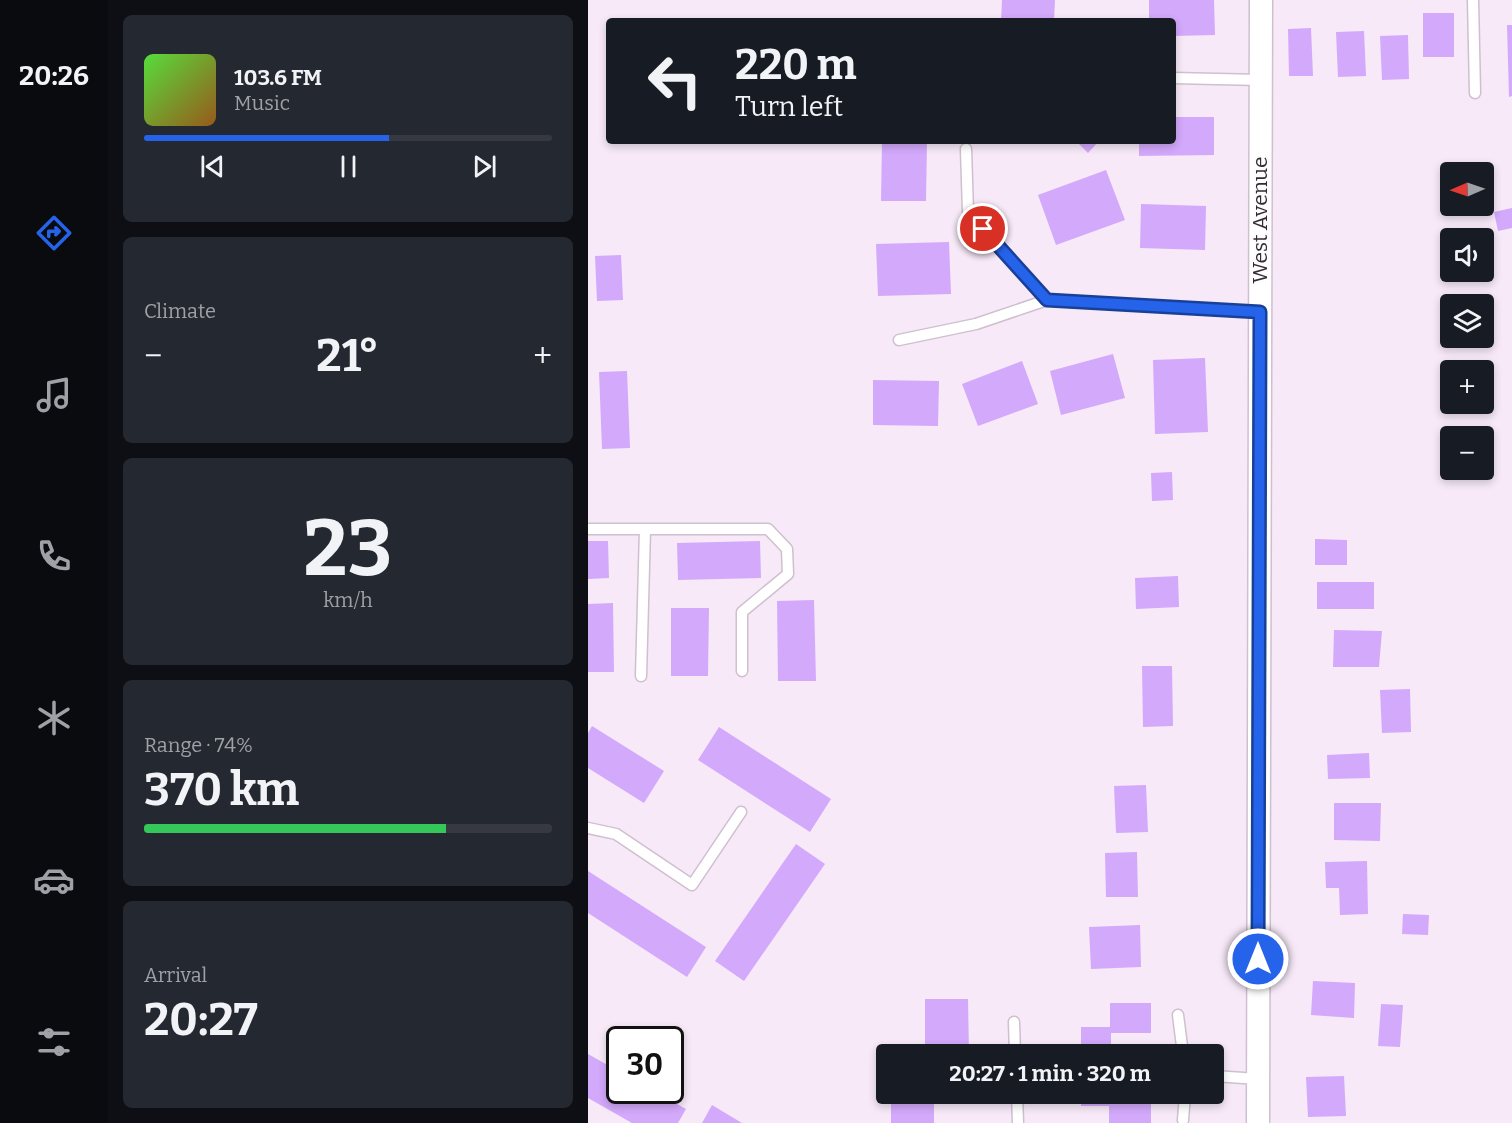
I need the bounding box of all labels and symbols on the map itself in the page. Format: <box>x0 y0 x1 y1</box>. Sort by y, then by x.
street label: West Avenue <box>1247 156 1273 284</box>
north arrow <box>1440 162 1494 216</box>
pin <box>957 203 1008 254</box>
position arrow <box>1226 927 1290 991</box>
speed limit sign: 30 <box>606 1026 684 1104</box>

